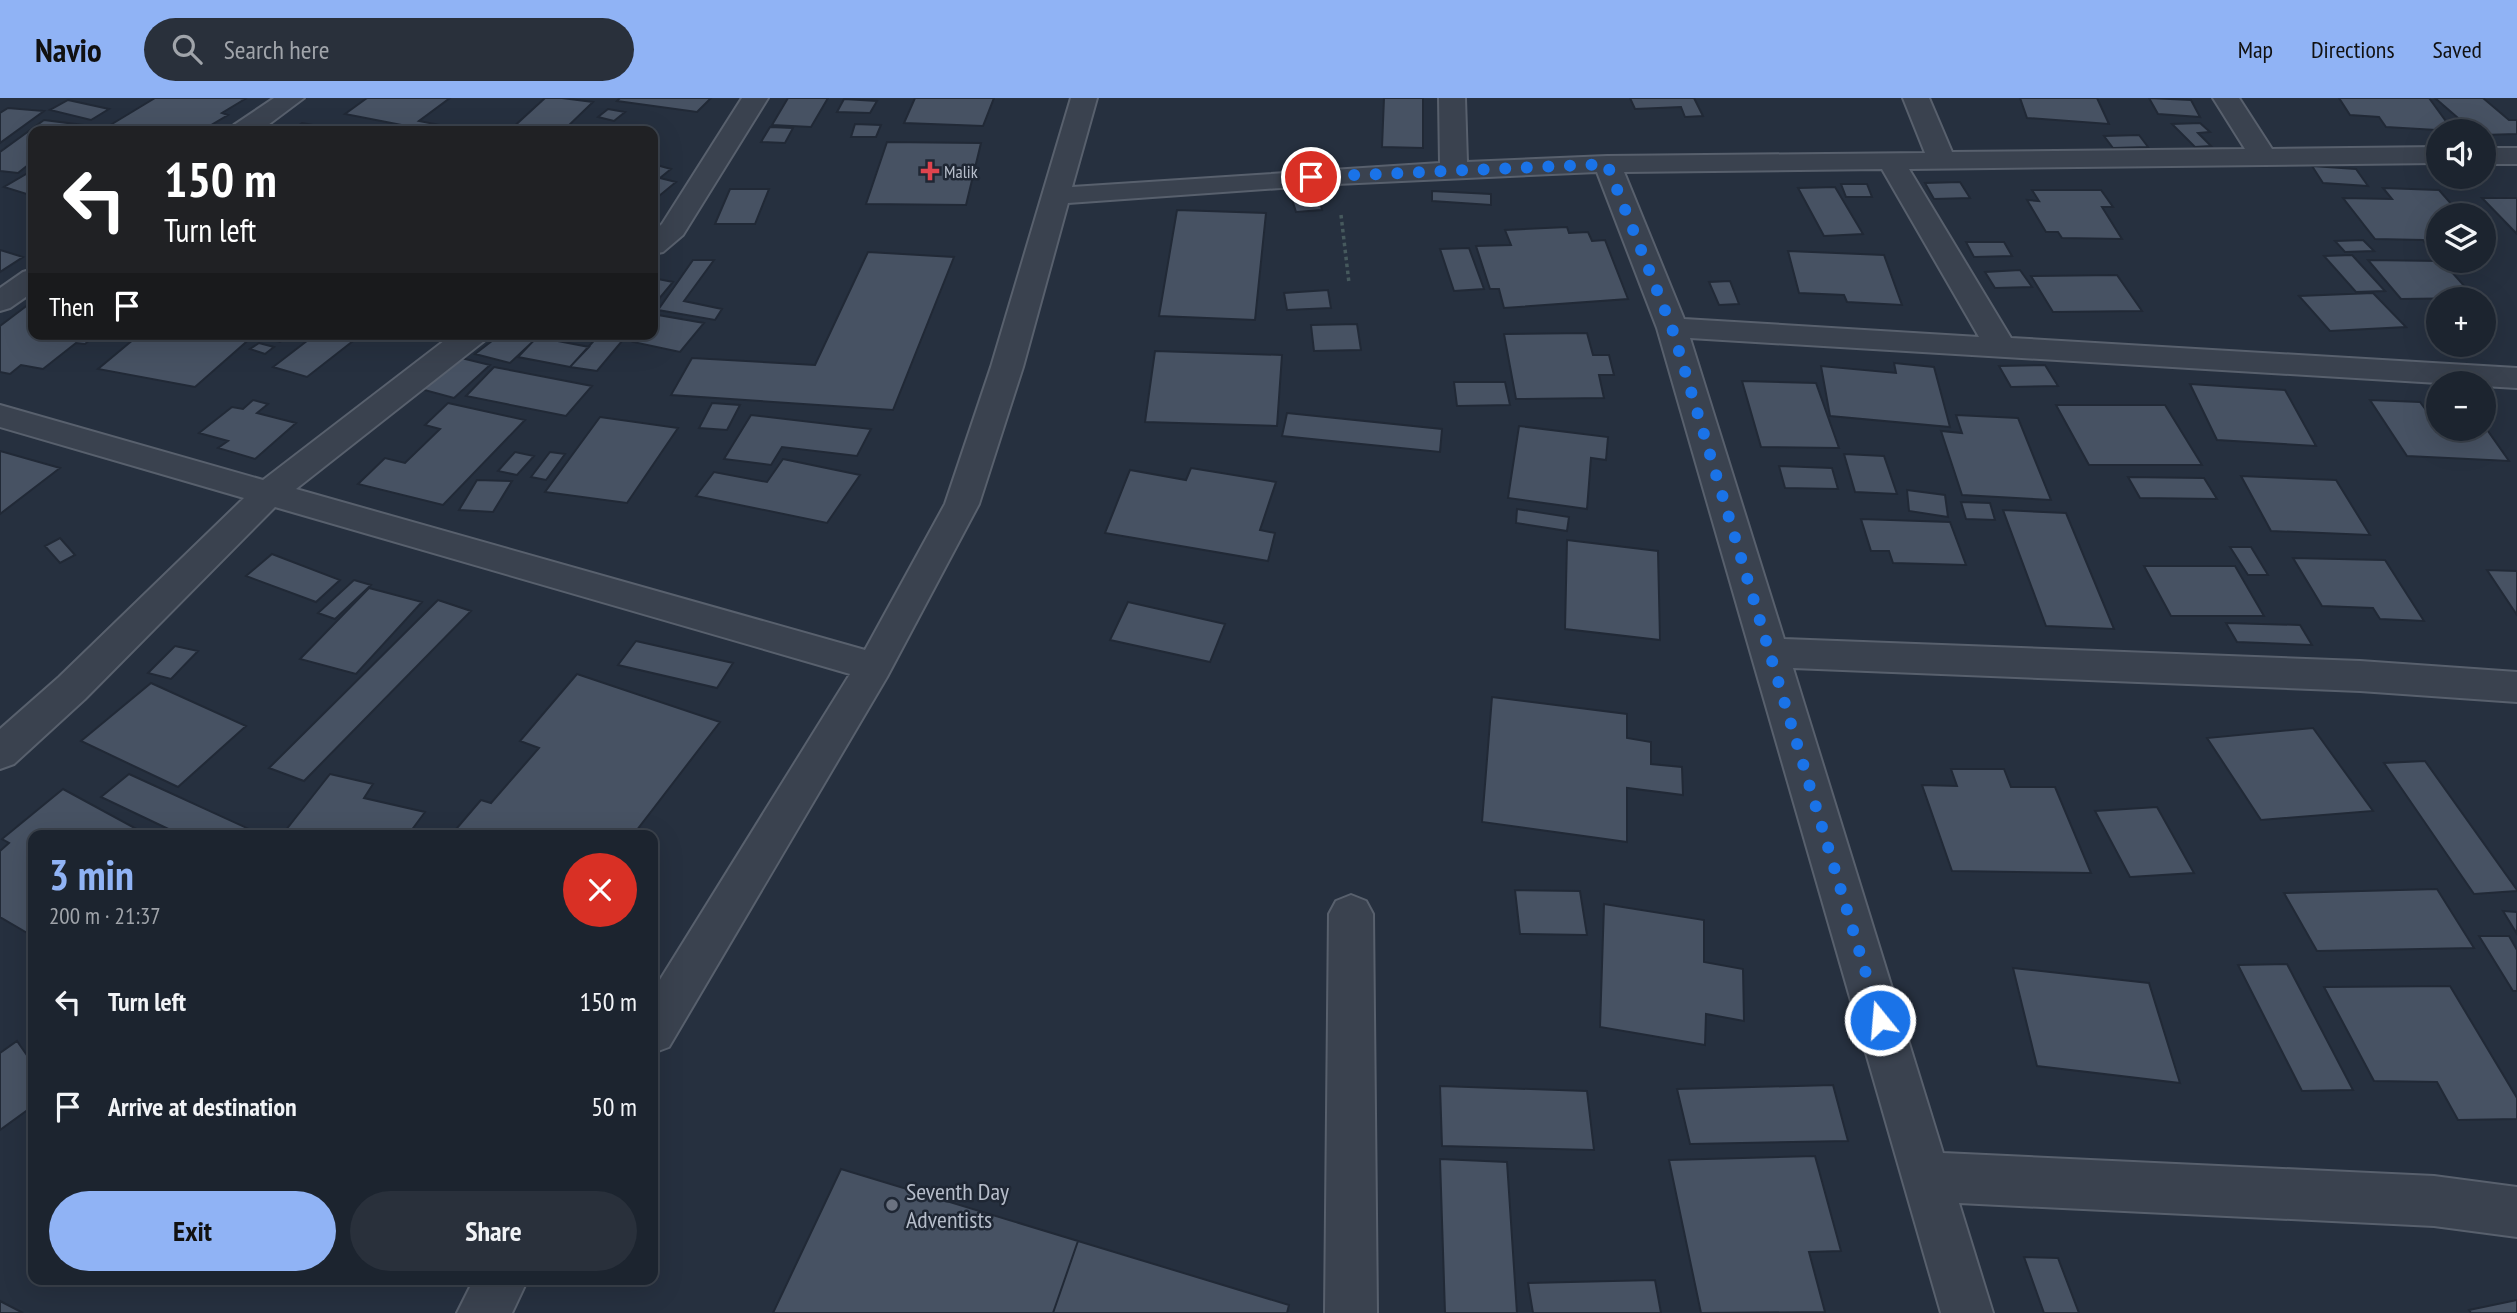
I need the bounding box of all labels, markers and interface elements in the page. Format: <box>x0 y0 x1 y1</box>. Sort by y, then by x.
search box <box>144 18 634 81</box>
text: Navio <box>35 28 102 71</box>
icon: search <box>168 30 206 68</box>
text: Search here <box>224 33 329 66</box>
text: Map <box>2238 34 2273 65</box>
text: Directions <box>2311 34 2395 65</box>
text: Saved <box>2433 34 2482 65</box>
map controls <box>2426 119 2496 441</box>
button: sound <box>2426 119 2496 189</box>
text: 150 m <box>164 147 277 211</box>
pin <box>1281 147 1341 207</box>
icon: left <box>49 154 140 245</box>
icon: arrive <box>1292 158 1330 196</box>
place label: Malik <box>944 160 978 183</box>
marker: Malik <box>922 163 938 179</box>
button: layers <box>2426 203 2496 273</box>
text: Turn left <box>164 209 256 251</box>
icon: arrive <box>108 287 146 325</box>
button: + <box>2426 287 2496 357</box>
text: Then <box>49 290 94 323</box>
button: − <box>2426 371 2496 441</box>
text: 3 min <box>49 847 134 902</box>
button: close <box>563 853 637 927</box>
text: 200 m · 21:37 <box>49 901 161 930</box>
icon: left <box>49 983 87 1021</box>
position arrow <box>1843 983 1917 1057</box>
text: Turn left <box>108 985 186 1018</box>
text: 150 m <box>579 985 637 1018</box>
icon: arrive <box>49 1088 87 1126</box>
text: Arrive at destination <box>108 1090 297 1123</box>
text: 50 m <box>591 1090 637 1123</box>
place label: Seventh Day Adventists <box>906 1176 1009 1235</box>
button: Exit <box>49 1191 336 1271</box>
button: Share <box>350 1191 637 1271</box>
marker: Seventh Day Adventists <box>884 1197 900 1213</box>

